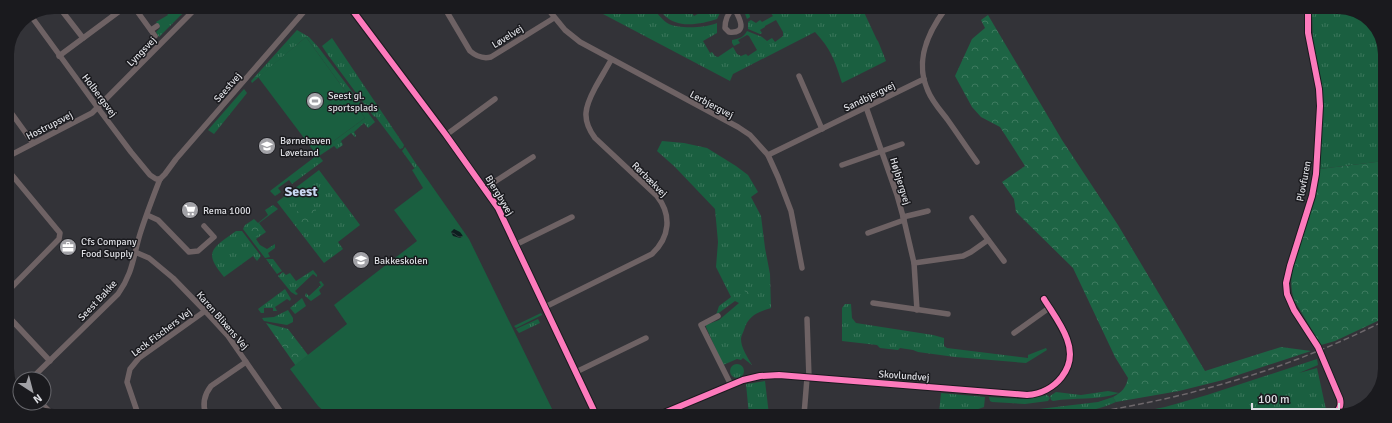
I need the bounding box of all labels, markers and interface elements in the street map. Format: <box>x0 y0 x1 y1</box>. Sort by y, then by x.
street label: Løvelvej <box>490 22 526 51</box>
street label: Lyngsvej <box>125 34 159 69</box>
street label: Seestvej <box>211 70 244 105</box>
street label: Holbergsvej <box>79 72 119 120</box>
street label: Sandbjergvej <box>842 79 897 114</box>
street label: Lerbjergvej <box>688 88 736 121</box>
place label: Seest gl. sportsplads <box>328 90 378 114</box>
sports icon: Seest gl. sportsplads <box>305 91 325 111</box>
street label: Hostrupsvej <box>24 109 75 143</box>
place label: Børnehaven Løvetand <box>280 135 331 159</box>
school or university icon: Børnehaven Løvetand <box>257 136 277 156</box>
street label: Højbjergvej <box>887 156 913 207</box>
street label: Rørbækvej <box>629 160 670 200</box>
street label: Plovfuren <box>1294 160 1314 203</box>
street label: Bjergbyvej <box>482 173 516 218</box>
district label: Seest <box>284 183 318 200</box>
supermarket icon: Rema 1000 <box>180 200 200 220</box>
place label: Rema 1000 <box>203 205 251 217</box>
place label: Cfs Company Food Supply <box>81 236 137 260</box>
office icon: Cfs Company Food Supply <box>58 237 78 257</box>
school or university icon: Bakkeskolen <box>351 250 371 270</box>
place label: Bakkeskolen <box>374 255 428 267</box>
street label: Seest Bakke <box>76 278 120 324</box>
street label: Karen Blixens Vej <box>194 289 251 352</box>
street label: Leck Fischers Vej <box>129 306 194 359</box>
street label: Skovlundvej <box>878 368 930 384</box>
north arrow <box>12 371 52 411</box>
scale bar <box>1252 385 1339 411</box>
text: N <box>31 391 45 406</box>
text: 100 m <box>1258 392 1290 407</box>

